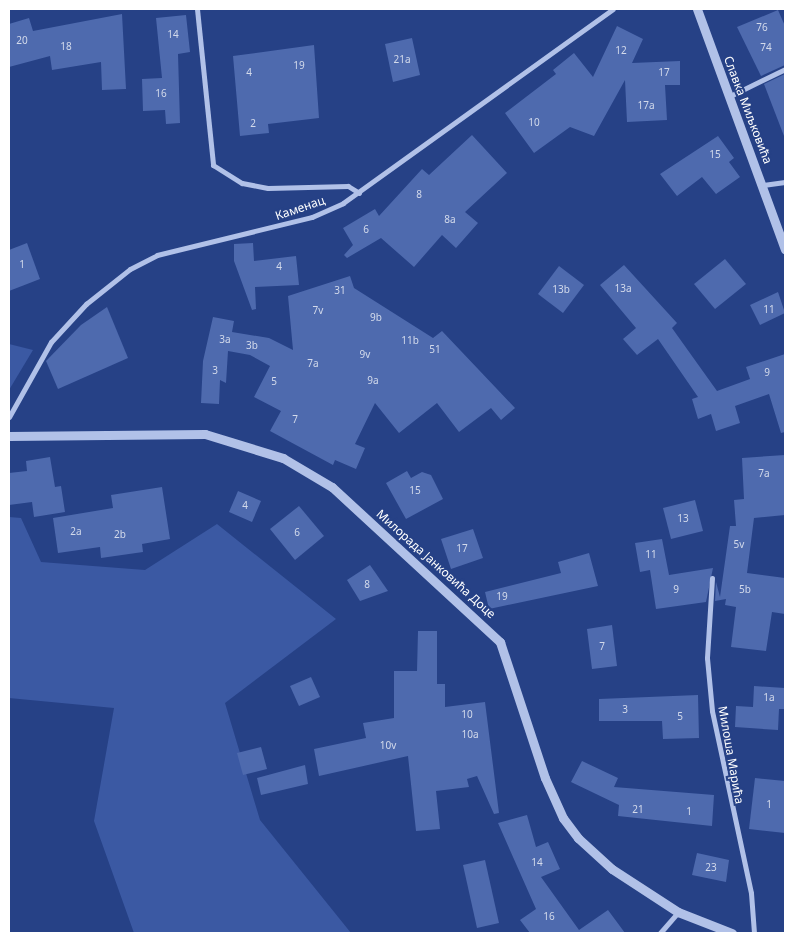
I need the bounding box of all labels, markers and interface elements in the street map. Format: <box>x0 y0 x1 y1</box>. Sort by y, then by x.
house number: 76 <box>756 22 768 34</box>
house number: 14 <box>167 29 179 41</box>
house number: 20 <box>16 35 28 47</box>
house number: 18 <box>60 41 72 53</box>
house number: 74 <box>760 42 772 54</box>
house number: 12 <box>615 45 627 57</box>
house number: 21a <box>393 54 411 66</box>
street label: Славка Миљковића <box>721 54 775 166</box>
house number: 19 <box>293 60 305 72</box>
house number: 4 <box>246 67 252 79</box>
house number: 17 <box>658 67 670 79</box>
house number: 16 <box>155 88 167 100</box>
house number: 17a <box>637 100 655 112</box>
house number: 10 <box>528 117 540 129</box>
house number: 2 <box>250 118 256 130</box>
house number: 15 <box>709 149 721 161</box>
house number: 8 <box>416 189 422 201</box>
street label: Каменац <box>273 193 327 223</box>
house number: 8a <box>444 214 456 226</box>
house number: 6 <box>363 224 369 236</box>
house number: 1 <box>19 259 25 271</box>
house number: 4 <box>276 261 282 273</box>
house number: 13a <box>614 283 632 295</box>
house number: 13b <box>552 284 570 296</box>
house number: 31 <box>334 285 346 297</box>
house number: 11 <box>763 304 775 316</box>
house number: 7v <box>313 305 323 317</box>
house number: 9b <box>370 312 382 324</box>
house number: 3a <box>219 334 231 346</box>
house number: 11b <box>401 335 419 347</box>
house number: 3b <box>246 340 258 352</box>
house number: 51 <box>429 344 441 356</box>
house number: 9v <box>360 349 370 361</box>
house number: 7a <box>307 358 319 370</box>
house number: 3 <box>212 365 218 377</box>
house number: 9 <box>764 367 770 379</box>
house number: 9a <box>367 375 379 387</box>
house number: 5 <box>271 376 277 388</box>
house number: 7 <box>292 414 298 426</box>
house number: 7a <box>758 468 770 480</box>
house number: 15 <box>409 485 421 497</box>
house number: 4 <box>242 500 248 512</box>
street label: Милорада Јанковића Доце <box>373 507 499 621</box>
house number: 13 <box>677 513 689 525</box>
house number: 2a <box>70 526 82 538</box>
house number: 6 <box>294 527 300 539</box>
house number: 2b <box>114 529 126 541</box>
house number: 5v <box>734 539 744 551</box>
house number: 17 <box>456 543 468 555</box>
house number: 11 <box>645 549 657 561</box>
house number: 8 <box>364 579 370 591</box>
house number: 9 <box>673 584 679 596</box>
house number: 5b <box>739 584 751 596</box>
house number: 19 <box>496 591 508 603</box>
house number: 7 <box>599 641 605 653</box>
house number: 1a <box>763 692 775 704</box>
house number: 3 <box>622 704 628 716</box>
street label: Милоша Марића <box>715 705 747 805</box>
house number: 10 <box>461 709 473 721</box>
house number: 5 <box>677 711 683 723</box>
house number: 10a <box>461 729 479 741</box>
house number: 10v <box>380 740 396 752</box>
house number: 1 <box>766 799 772 811</box>
house number: 21 <box>632 804 644 816</box>
house number: 1 <box>686 806 692 818</box>
house number: 14 <box>531 857 543 869</box>
house number: 23 <box>705 862 717 874</box>
house number: 16 <box>543 911 555 923</box>

